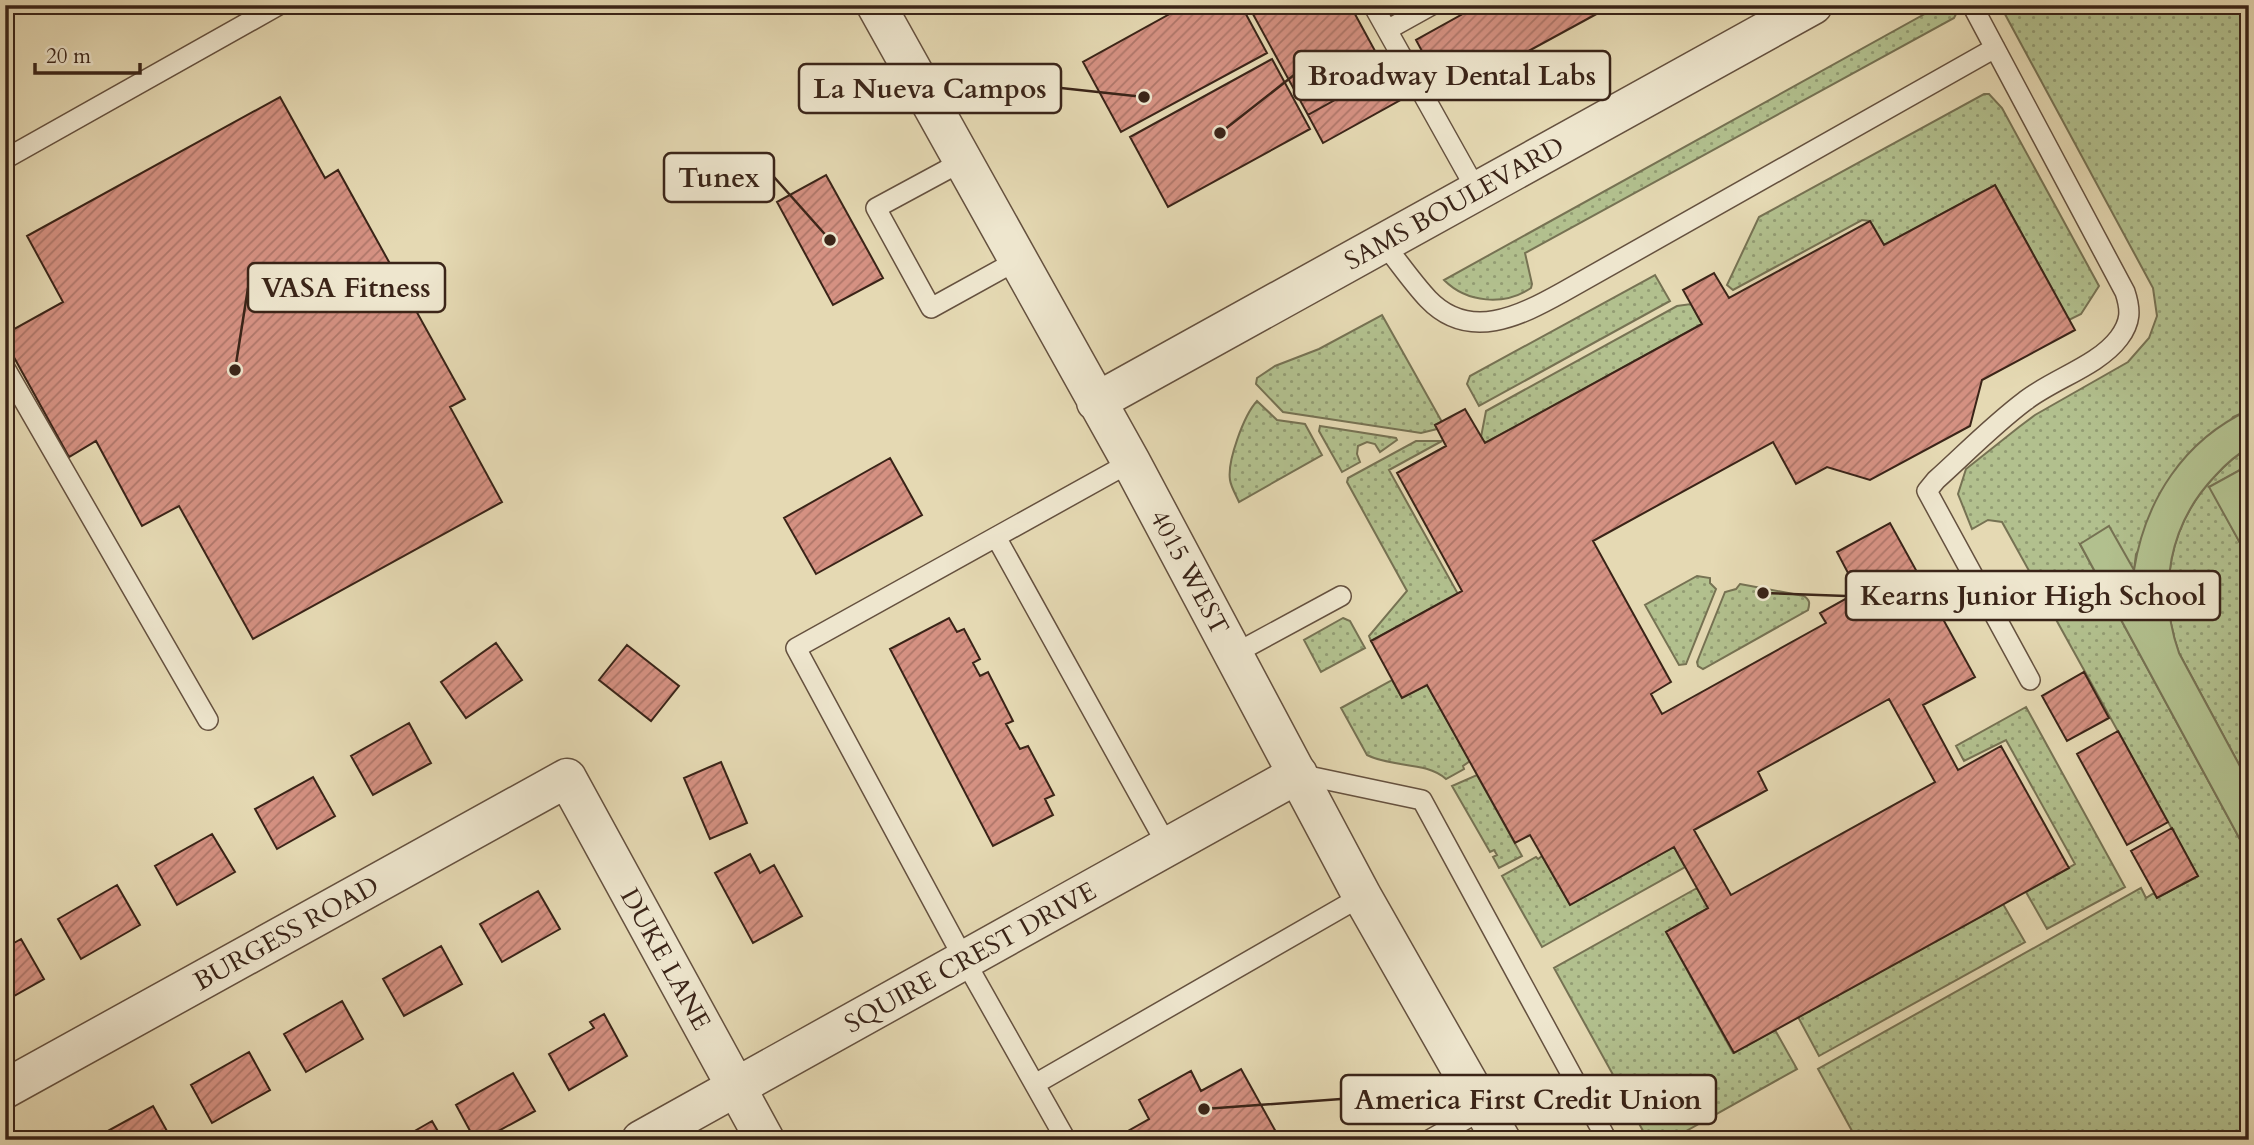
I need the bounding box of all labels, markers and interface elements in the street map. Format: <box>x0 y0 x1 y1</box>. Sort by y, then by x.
scale bar <box>35 32 140 76</box>
text: 20 m <box>46 42 91 71</box>
callout: Broadway Dental Labs <box>1294 51 1610 100</box>
text: Broadway Dental Labs <box>1308 57 1596 95</box>
callout: La Nueva Campos <box>799 64 1061 113</box>
text: La Nueva Campos <box>813 70 1047 108</box>
street label: SAMS BOULEVARD <box>1338 129 1570 278</box>
callout: Tunex <box>664 153 774 202</box>
text: Tunex <box>678 159 760 197</box>
callout: VASA Fitness <box>248 263 445 312</box>
text: VASA Fitness <box>261 269 431 307</box>
street label: 4015 WEST <box>1142 503 1237 641</box>
callout: Kearns Junior High School <box>1846 571 2220 620</box>
text: Kearns Junior High School <box>1860 577 2206 615</box>
street label: BURGESS ROAD <box>187 868 385 999</box>
street label: SQUIRE CREST DRIVE <box>838 874 1102 1041</box>
street label: DUKE LANE <box>612 882 719 1036</box>
callout: America First Credit Union <box>1341 1075 1716 1124</box>
text: America First Credit Union <box>1354 1081 1702 1119</box>

